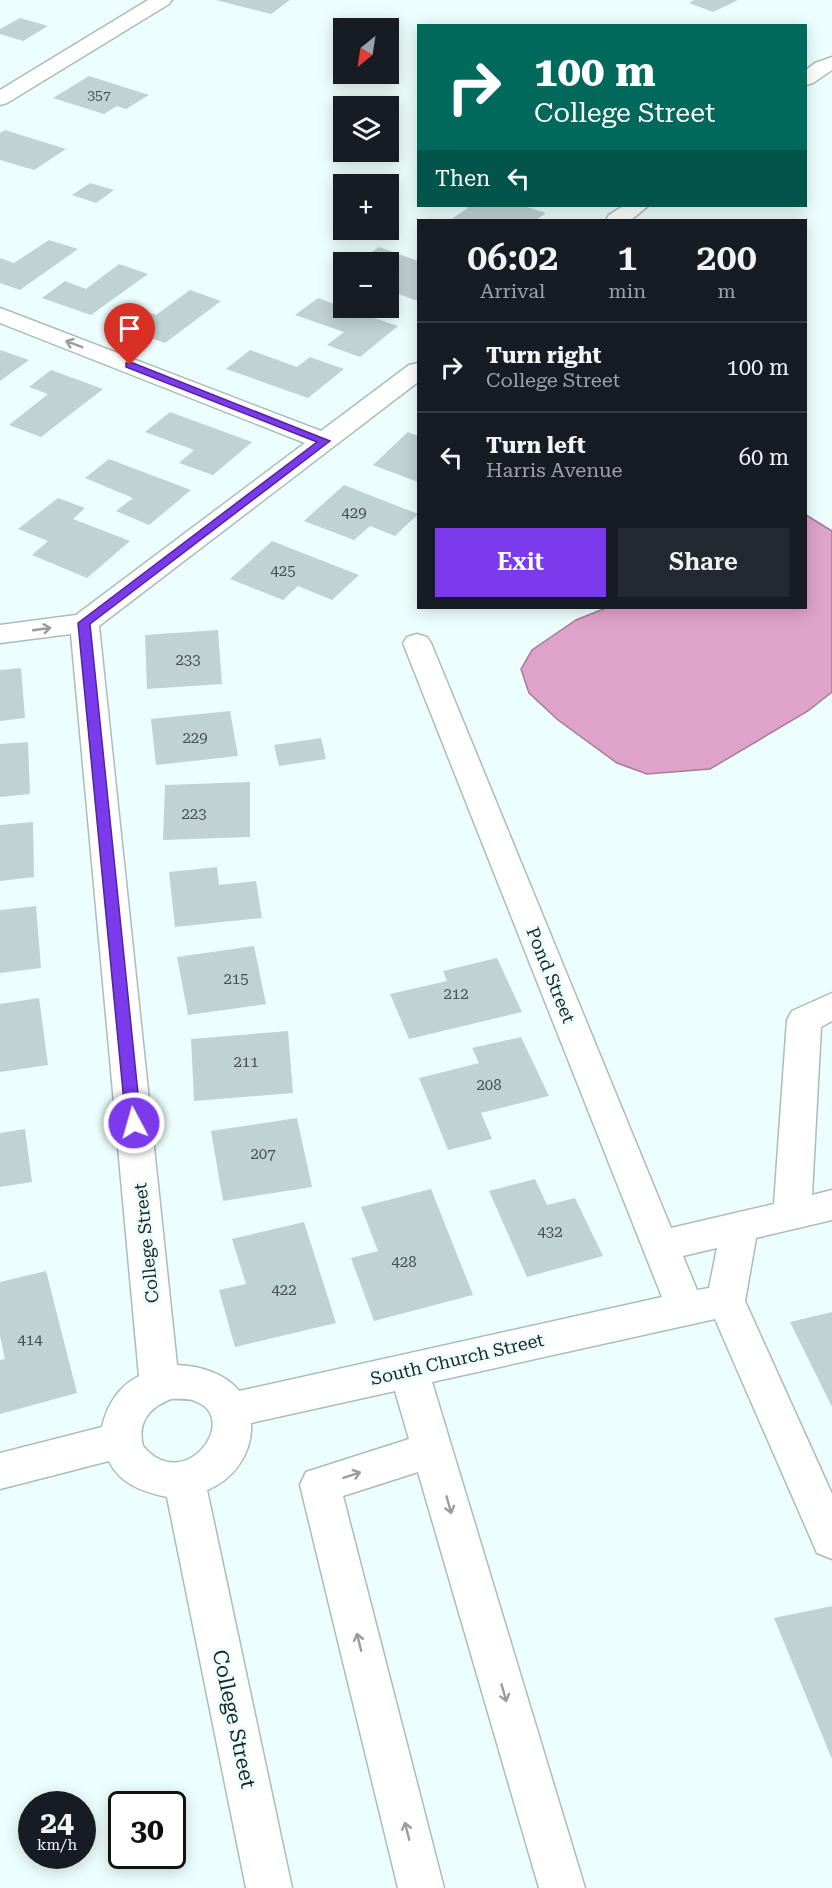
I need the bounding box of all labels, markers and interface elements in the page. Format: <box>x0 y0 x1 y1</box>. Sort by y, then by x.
north arrow <box>333 18 399 84</box>
map controls <box>333 18 399 318</box>
text: 100 m <box>534 47 656 96</box>
icon: right <box>435 48 513 126</box>
house number: 357 <box>87 87 111 103</box>
button: layers <box>333 96 399 162</box>
text: College Street <box>534 97 715 129</box>
icon: left <box>502 162 535 195</box>
text: Then <box>435 166 490 191</box>
button: + <box>333 174 399 240</box>
text: 06:02 <box>467 237 558 279</box>
text: 1 <box>617 237 637 279</box>
text: 200 <box>696 237 757 279</box>
button: − <box>333 252 399 318</box>
text: Arrival <box>480 279 545 303</box>
text: min <box>609 279 646 303</box>
text: m <box>717 279 736 303</box>
pin <box>104 303 155 365</box>
icon: arrive <box>113 312 146 345</box>
one-way arrow <box>66 337 84 348</box>
text: Turn right <box>486 343 601 368</box>
icon: right <box>435 351 468 384</box>
text: 100 m <box>726 355 789 380</box>
text: College Street <box>486 368 620 392</box>
text: Turn left <box>486 433 586 458</box>
icon: left <box>435 441 468 474</box>
text: 60 m <box>739 445 789 470</box>
text: Harris Avenue <box>486 458 622 482</box>
house number: 429 <box>341 504 367 522</box>
button: Exit <box>435 528 606 597</box>
button: Share <box>618 528 789 597</box>
house number: 425 <box>270 562 296 580</box>
one-way arrow <box>32 623 51 634</box>
house number: 233 <box>175 651 201 669</box>
house number: 229 <box>182 729 208 747</box>
house number: 223 <box>181 805 207 823</box>
street label: Pond Street <box>522 924 580 1026</box>
house number: 215 <box>223 970 249 988</box>
house number: 212 <box>443 985 469 1003</box>
house number: 211 <box>233 1053 259 1071</box>
house number: 208 <box>476 1076 502 1094</box>
position arrow <box>102 1091 166 1155</box>
house number: 207 <box>250 1145 276 1163</box>
street label: College Street <box>129 1182 163 1304</box>
house number: 432 <box>537 1223 563 1241</box>
house number: 428 <box>391 1253 417 1271</box>
house number: 422 <box>271 1281 297 1299</box>
street label: South Church Street <box>368 1329 546 1389</box>
house number: 414 <box>17 1331 43 1349</box>
one-way arrow <box>342 1469 361 1480</box>
one-way arrow <box>444 1496 455 1515</box>
one-way arrow <box>353 1633 365 1652</box>
street label: College Street <box>208 1648 260 1791</box>
one-way arrow <box>499 1683 510 1702</box>
speed limit sign: 30 <box>108 1791 186 1869</box>
text: 24 <box>40 1805 74 1840</box>
one-way arrow <box>400 1822 412 1841</box>
text: km/h <box>37 1836 77 1854</box>

